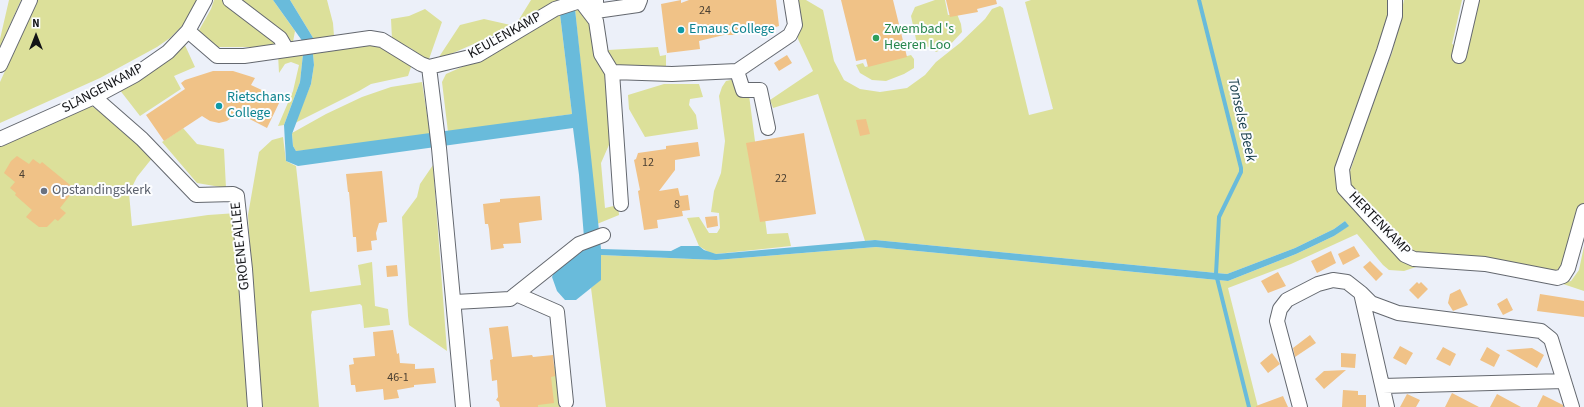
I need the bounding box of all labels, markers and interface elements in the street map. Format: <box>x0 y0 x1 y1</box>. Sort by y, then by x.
house number: 24 <box>699 4 711 18</box>
street label: KEULENKAMP <box>465 9 545 63</box>
north arrow <box>16 16 56 56</box>
text: N <box>32 16 40 31</box>
place label: Emaus College <box>689 22 775 38</box>
place label: Zwembad 's Heeren Loo <box>884 22 954 54</box>
marker: Emaus College <box>676 25 686 35</box>
marker: Zwembad 's Heeren Loo <box>871 33 881 43</box>
street label: SLANGENKAMP <box>59 61 147 117</box>
water label: Tonselse Beek <box>1223 76 1259 164</box>
place label: Rietschans College <box>227 90 290 122</box>
marker: Rietschans College <box>214 101 224 111</box>
house number: 12 <box>642 156 654 170</box>
house number: 4 <box>19 168 25 182</box>
house number: 22 <box>775 172 787 186</box>
place label: Opstandingskerk <box>52 183 151 199</box>
marker: Opstandingskerk <box>39 186 49 196</box>
street label: HERTENKAMP <box>1345 189 1413 259</box>
house number: 8 <box>674 198 680 212</box>
street label: GROENE ALLEE <box>228 201 254 291</box>
house number: 46-1 <box>387 371 409 385</box>

